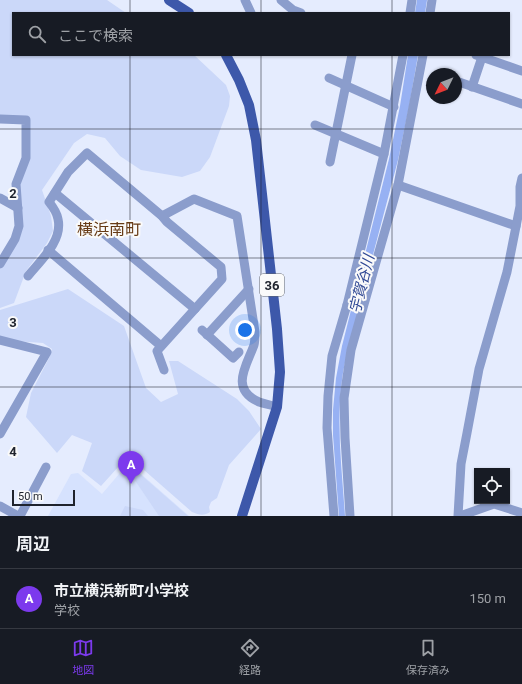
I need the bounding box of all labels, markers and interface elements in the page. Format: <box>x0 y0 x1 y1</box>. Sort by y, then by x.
search box <box>12 12 510 56</box>
icon: search <box>26 23 48 45</box>
text: ここで検索 <box>58 27 133 45</box>
north arrow <box>426 68 462 104</box>
text: 2 <box>9 186 17 201</box>
district label: 横浜南町 <box>77 220 141 239</box>
water label: 宇賀谷川 <box>346 251 378 315</box>
road number: 36 <box>260 274 284 296</box>
text: 3 <box>9 315 17 330</box>
your location <box>235 320 255 340</box>
text: 4 <box>9 444 17 459</box>
pin: A <box>118 451 144 484</box>
map controls <box>474 468 510 504</box>
button: locate <box>474 468 510 504</box>
scale bar <box>12 488 75 507</box>
text: 50 m <box>18 490 43 503</box>
text: 周辺 <box>16 534 50 554</box>
text: 市立横浜新町小学校 <box>54 582 189 600</box>
text: A <box>25 591 33 606</box>
text: 150 m <box>469 591 506 606</box>
text: 学校 <box>54 603 80 618</box>
tab: 地図 <box>72 637 94 677</box>
tab: 経路 <box>239 637 261 677</box>
tab: 保存済み <box>406 637 450 677</box>

